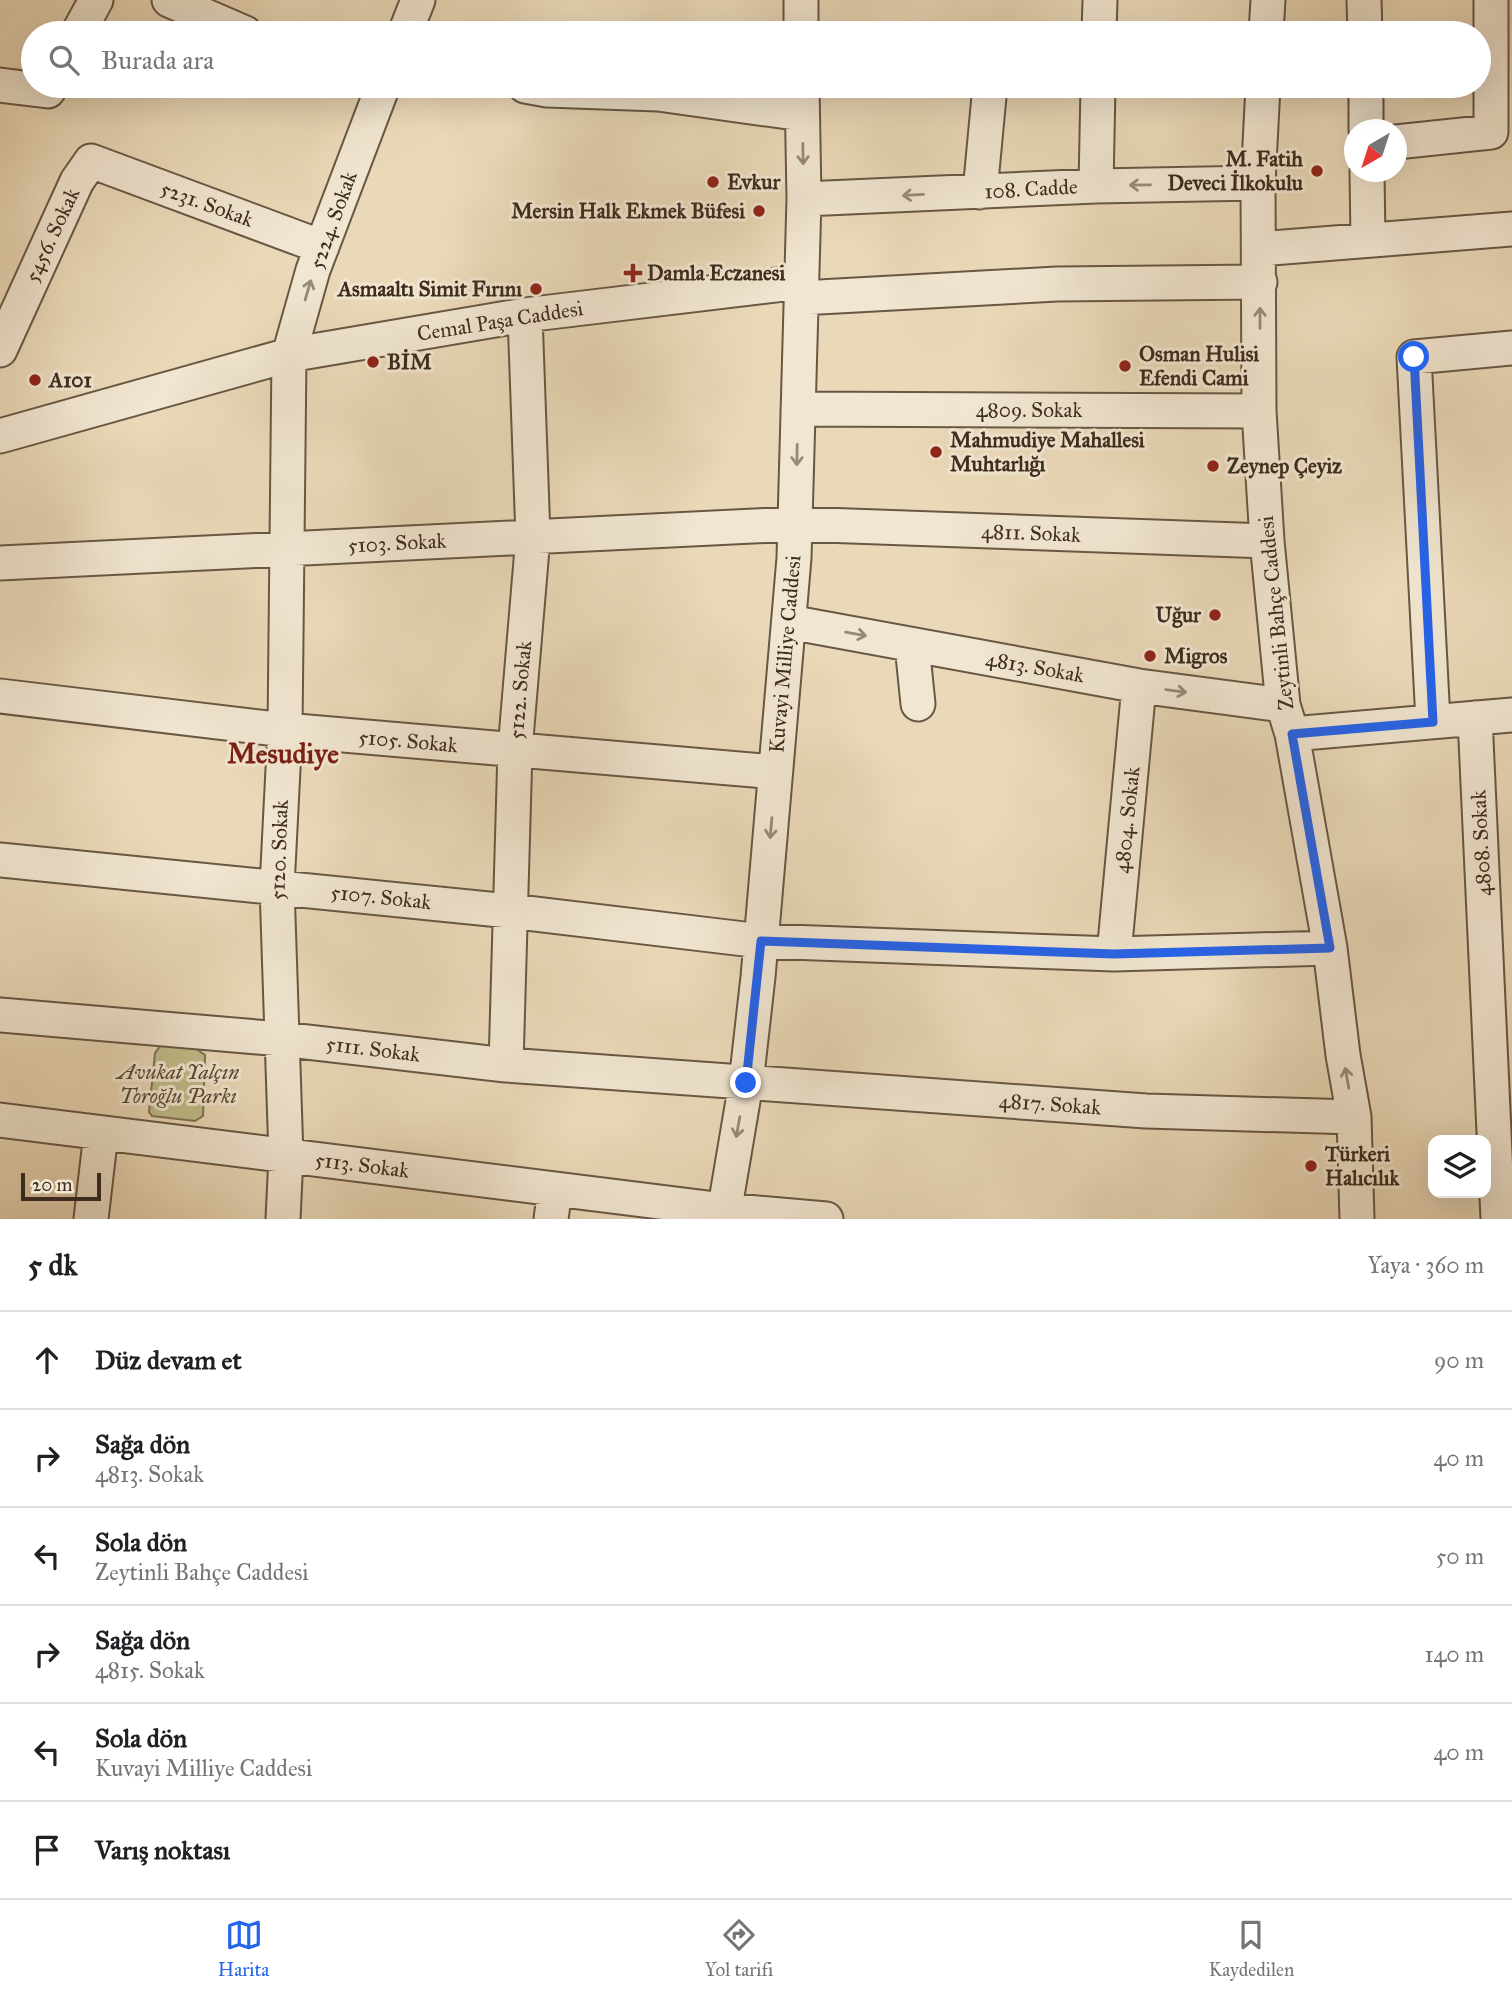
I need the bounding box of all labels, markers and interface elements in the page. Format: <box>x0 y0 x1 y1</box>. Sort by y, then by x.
search box <box>21 21 1491 98</box>
icon: search <box>45 41 83 79</box>
text: Burada ara <box>101 44 214 76</box>
north arrow <box>1344 119 1407 182</box>
one-way arrow <box>796 142 810 165</box>
place label: M. Fatih Deveci İlkokulu <box>1168 146 1304 196</box>
marker: M. Fatih Deveci İlkokulu <box>1309 163 1325 179</box>
street label: 5224. Sokak <box>303 167 363 273</box>
place label: Evkur <box>727 169 782 195</box>
marker: Evkur <box>705 174 721 190</box>
street label: 108. Cadde <box>984 174 1079 204</box>
street label: 5231. Sokak <box>157 175 257 233</box>
one-way arrow <box>1129 179 1152 192</box>
street label: 5456. Sokak <box>19 183 85 286</box>
one-way arrow <box>902 188 925 201</box>
place label: Mersin Halk Ekmek Büfesi <box>511 198 745 224</box>
marker: Mersin Halk Ekmek Büfesi <box>751 203 767 219</box>
place label: Damla Eczanesi <box>647 260 785 286</box>
marker: Damla Eczanesi <box>625 265 641 281</box>
place label: Asmaaltı Simit Fırını <box>336 276 522 302</box>
one-way arrow <box>302 279 315 301</box>
marker: Asmaaltı Simit Fırını <box>528 281 544 297</box>
street label: Cemal Paşa Caddesi <box>415 295 585 347</box>
one-way arrow <box>1253 307 1266 330</box>
place label: Osman Hulisi Efendi Cami <box>1139 341 1259 391</box>
route start <box>1398 341 1429 372</box>
place label: BİM <box>387 348 432 375</box>
marker: BİM <box>365 354 381 370</box>
marker: Osman Hulisi Efendi Cami <box>1117 358 1133 374</box>
place label: A101 <box>47 367 92 393</box>
marker: A101 <box>27 372 43 388</box>
street label: 4809. Sokak <box>976 397 1082 423</box>
place label: Mahmudiye Mahallesi Muhtarlığı <box>950 427 1145 477</box>
one-way arrow <box>790 443 803 466</box>
marker: Mahmudiye Mahallesi Muhtarlığı <box>928 444 944 460</box>
place label: Zeynep Çeyiz <box>1227 453 1342 479</box>
marker: Zeynep Çeyiz <box>1205 458 1221 474</box>
street label: Zeytinli Bahçe Caddesi <box>1253 514 1299 711</box>
street label: 4811. Sokak <box>981 518 1081 548</box>
street label: 5103. Sokak <box>347 527 447 559</box>
street label: Kuvayi Milliye Caddesi <box>763 554 807 754</box>
place label: Uğur <box>1156 602 1202 628</box>
marker: Uğur <box>1207 607 1223 623</box>
one-way arrow <box>844 628 867 641</box>
street label: 5122. Sokak <box>503 639 537 740</box>
place label: Migros <box>1164 643 1228 669</box>
street label: 4813. Sokak <box>984 646 1087 688</box>
marker: Migros <box>1142 648 1158 664</box>
one-way arrow <box>1164 684 1187 697</box>
street label: 5105. Sokak <box>357 724 459 758</box>
district label: Mesudiye <box>227 736 339 771</box>
street label: 4804. Sokak <box>1108 765 1146 875</box>
street label: 4808. Sokak <box>1465 789 1497 897</box>
street label: 5120. Sokak <box>264 799 294 901</box>
one-way arrow <box>764 817 777 839</box>
street label: 5107. Sokak <box>329 879 433 915</box>
street label: 5111. Sokak <box>324 1030 422 1068</box>
park label: Avukat Yalçın Toroğlu Parkı <box>115 1059 239 1109</box>
route end <box>730 1067 761 1098</box>
one-way arrow <box>1340 1067 1353 1090</box>
street label: 4817. Sokak <box>998 1087 1102 1121</box>
one-way arrow <box>731 1116 744 1138</box>
map controls <box>1428 1135 1491 1198</box>
button: layers <box>1428 1135 1491 1198</box>
place label: Türkeri Halıcılık <box>1324 1141 1401 1191</box>
street label: 5113. Sokak <box>313 1146 411 1184</box>
marker: Türkeri Halıcılık <box>1303 1158 1319 1174</box>
scale bar <box>21 1170 102 1202</box>
text: 20 m <box>32 1173 73 1196</box>
text: 5 dk <box>28 1247 77 1283</box>
text: Yaya · 360 m <box>1367 1251 1484 1279</box>
icon: ahead <box>28 1341 66 1379</box>
text: Düz devam et <box>95 1344 242 1376</box>
text: 90 m <box>1434 1346 1484 1374</box>
text: Sağa dön <box>95 1428 190 1460</box>
icon: right <box>28 1439 66 1477</box>
text: 40 m <box>1434 1444 1484 1472</box>
text: 4813. Sokak <box>95 1460 204 1488</box>
text: Sola dön <box>95 1526 187 1558</box>
icon: left <box>28 1537 66 1575</box>
text: 50 m <box>1436 1542 1484 1570</box>
text: Zeytinli Bahçe Caddesi <box>95 1558 309 1586</box>
text: Sağa dön <box>95 1624 190 1656</box>
icon: right <box>28 1635 66 1673</box>
text: 140 m <box>1424 1640 1484 1668</box>
text: 4815. Sokak <box>95 1656 205 1684</box>
text: Sola dön <box>95 1722 187 1754</box>
icon: left <box>28 1733 66 1771</box>
text: 40 m <box>1434 1738 1484 1766</box>
text: Kuvayi Milliye Caddesi <box>95 1754 312 1782</box>
icon: arrive <box>28 1831 66 1869</box>
text: Varış noktası <box>95 1834 230 1866</box>
tab: Harita <box>218 1916 269 1981</box>
tab: Yol tarifi <box>705 1916 773 1981</box>
tab: Kaydedilen <box>1209 1916 1294 1981</box>

